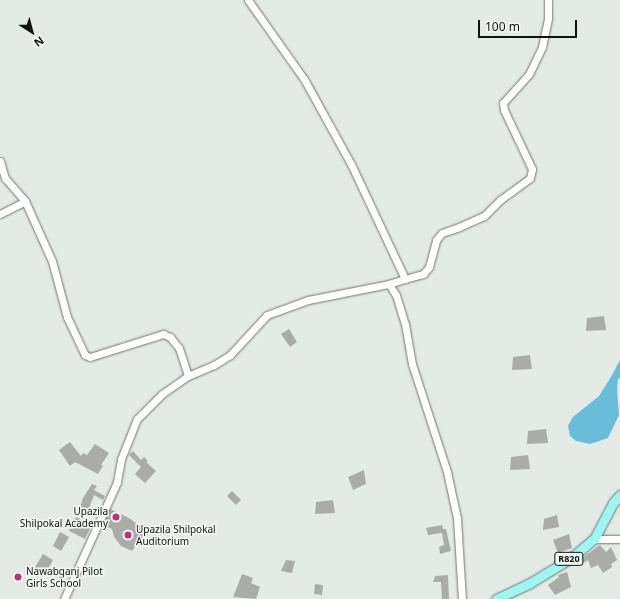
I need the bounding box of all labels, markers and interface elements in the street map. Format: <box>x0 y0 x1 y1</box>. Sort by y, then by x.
north arrow <box>12 12 52 52</box>
scale bar <box>480 12 579 38</box>
text: 100 m <box>485 18 520 35</box>
text: N <box>31 33 47 51</box>
place label: Upazila Shilpokal Academy <box>20 505 108 528</box>
marker: Upazila Shilpokal Academy <box>111 512 121 522</box>
place label: Upazila Shilpokal Auditorium <box>136 523 216 546</box>
marker: Upazila Shilpokal Auditorium <box>123 530 133 540</box>
road number: R820 <box>554 552 584 566</box>
place label: Nawabganj Pilot Girls School <box>26 565 103 588</box>
marker: Nawabganj Pilot Girls School <box>13 572 23 582</box>

